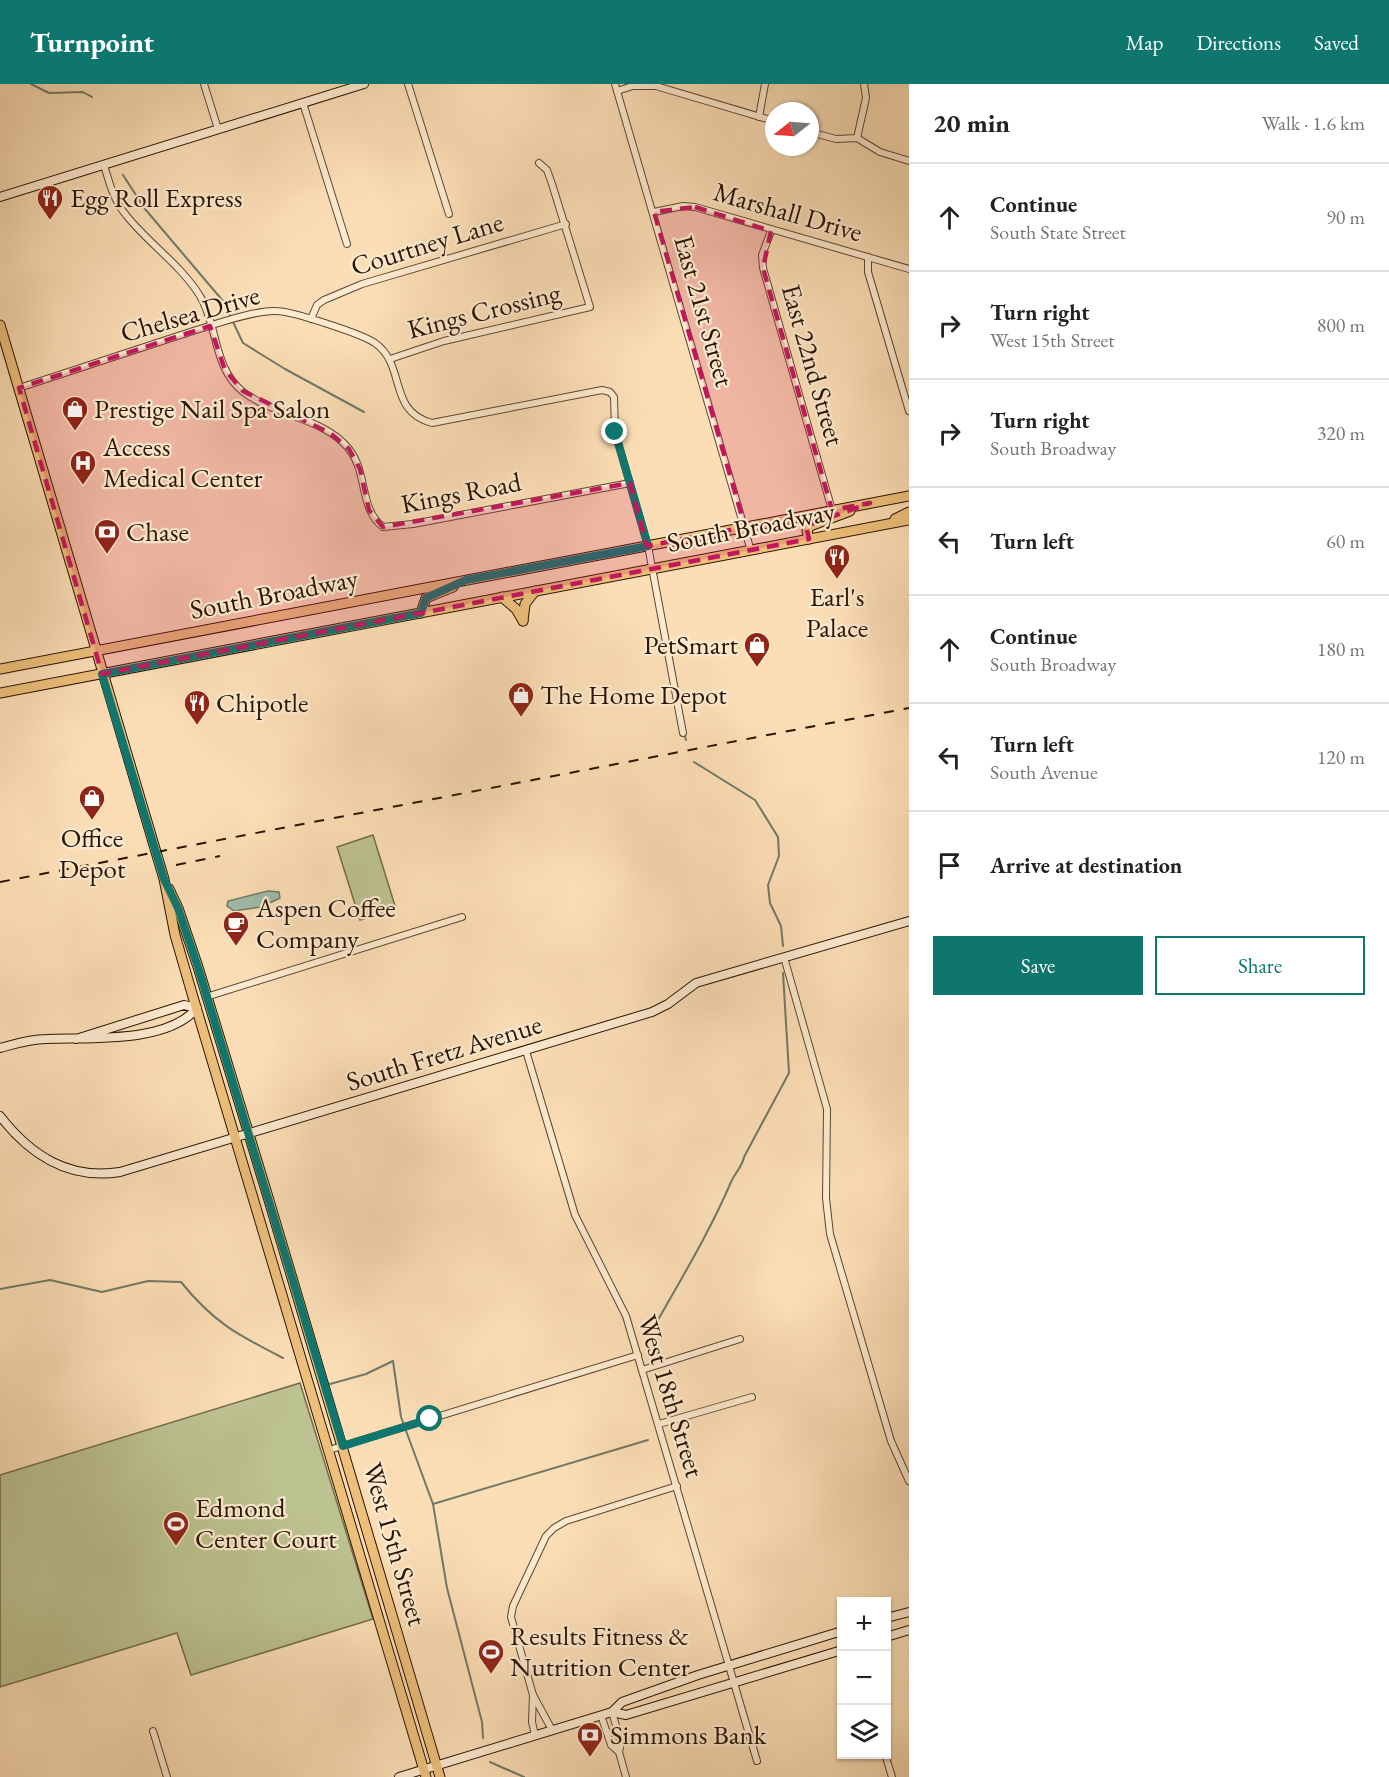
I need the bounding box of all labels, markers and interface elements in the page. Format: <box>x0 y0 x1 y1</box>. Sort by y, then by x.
text: Turnpoint <box>30 24 154 60</box>
text: Map <box>1126 29 1163 56</box>
text: Directions <box>1196 29 1281 56</box>
text: Saved <box>1314 29 1359 56</box>
north arrow <box>765 102 819 156</box>
text: 20 min <box>933 106 1010 140</box>
text: Walk · 1.6 km <box>1262 110 1365 136</box>
street label: Marshall Drive <box>710 174 867 249</box>
place label: Egg Roll Express <box>70 180 243 215</box>
restaurant icon: Egg Roll Express <box>35 183 65 221</box>
text: Continue <box>990 190 1077 219</box>
icon: ahead <box>933 201 966 234</box>
street label: Courtney Lane <box>346 204 507 283</box>
text: 90 m <box>1326 204 1365 230</box>
text: South State Street <box>990 219 1126 245</box>
street label: East 21st Street <box>666 231 743 391</box>
street label: Kings Crossing <box>404 275 564 346</box>
street label: Chelsea Drive <box>116 277 264 350</box>
street label: East 22nd Street <box>774 280 853 450</box>
text: Turn right <box>990 298 1089 327</box>
icon: right <box>933 309 966 342</box>
text: 800 m <box>1317 312 1365 338</box>
text: West 15th Street <box>990 327 1115 353</box>
place label: Prestige Nail Spa Salon <box>94 391 330 426</box>
shop icon: Prestige Nail Spa Salon <box>60 394 90 432</box>
text: Turn right <box>990 406 1089 435</box>
icon: right <box>933 417 966 450</box>
route end <box>601 418 627 444</box>
text: 320 m <box>1317 420 1365 446</box>
place label: Access Medical Center <box>102 429 263 495</box>
text: South Broadway <box>990 435 1116 461</box>
hospital icon: Access Medical Center <box>68 448 98 486</box>
street label: Kings Road <box>398 464 524 521</box>
street label: South Broadway <box>664 493 838 560</box>
place label: Chase <box>126 514 189 549</box>
bank icon: Chase <box>92 517 122 555</box>
icon: left <box>933 525 966 558</box>
text: Turn left <box>990 527 1074 556</box>
text: 60 m <box>1326 528 1365 554</box>
restaurant icon: Earl's Palace <box>822 542 852 580</box>
street label: South Broadway <box>187 560 361 627</box>
place label: Earl's Palace <box>806 579 868 645</box>
text: Continue <box>990 622 1077 651</box>
place label: PetSmart <box>644 627 739 662</box>
shop icon: PetSmart <box>742 630 772 668</box>
icon: ahead <box>933 633 966 666</box>
text: 180 m <box>1317 636 1365 662</box>
text: South Broadway <box>990 651 1116 677</box>
place label: The Home Depot <box>540 677 727 712</box>
shop icon: The Home Depot <box>506 680 536 718</box>
place label: Chipotle <box>216 685 309 720</box>
restaurant icon: Chipotle <box>182 688 212 726</box>
text: Turn left <box>990 730 1074 759</box>
icon: left <box>933 741 966 774</box>
text: 120 m <box>1317 744 1365 770</box>
text: South Avenue <box>990 759 1098 785</box>
shop icon: Office Depot <box>77 783 107 821</box>
place label: Office Depot <box>59 820 126 886</box>
icon: arrive <box>933 849 966 882</box>
text: Arrive at destination <box>990 851 1182 880</box>
place label: Aspen Coffee Company <box>255 890 396 956</box>
cafe icon: Aspen Coffee Company <box>221 909 251 947</box>
button: Save <box>933 936 1143 995</box>
button: Share <box>1155 936 1365 995</box>
street label: South Fretz Avenue <box>342 1006 546 1099</box>
street label: West 18th Street <box>630 1310 713 1482</box>
route start <box>416 1405 442 1431</box>
street label: West 15th Street <box>355 1458 436 1630</box>
place label: Edmond Center Court <box>195 1490 337 1556</box>
sports icon: Edmond Center Court <box>161 1509 191 1547</box>
map controls <box>837 1597 891 1759</box>
button: + <box>837 1597 891 1651</box>
place label: Results Fitness & Nutrition Center <box>510 1618 690 1684</box>
sports icon: Results Fitness & Nutrition Center <box>476 1637 506 1675</box>
button: − <box>837 1651 891 1705</box>
button: layers <box>837 1705 891 1759</box>
place label: Simmons Bank <box>610 1717 767 1752</box>
bank icon: Simmons Bank <box>575 1720 605 1758</box>

